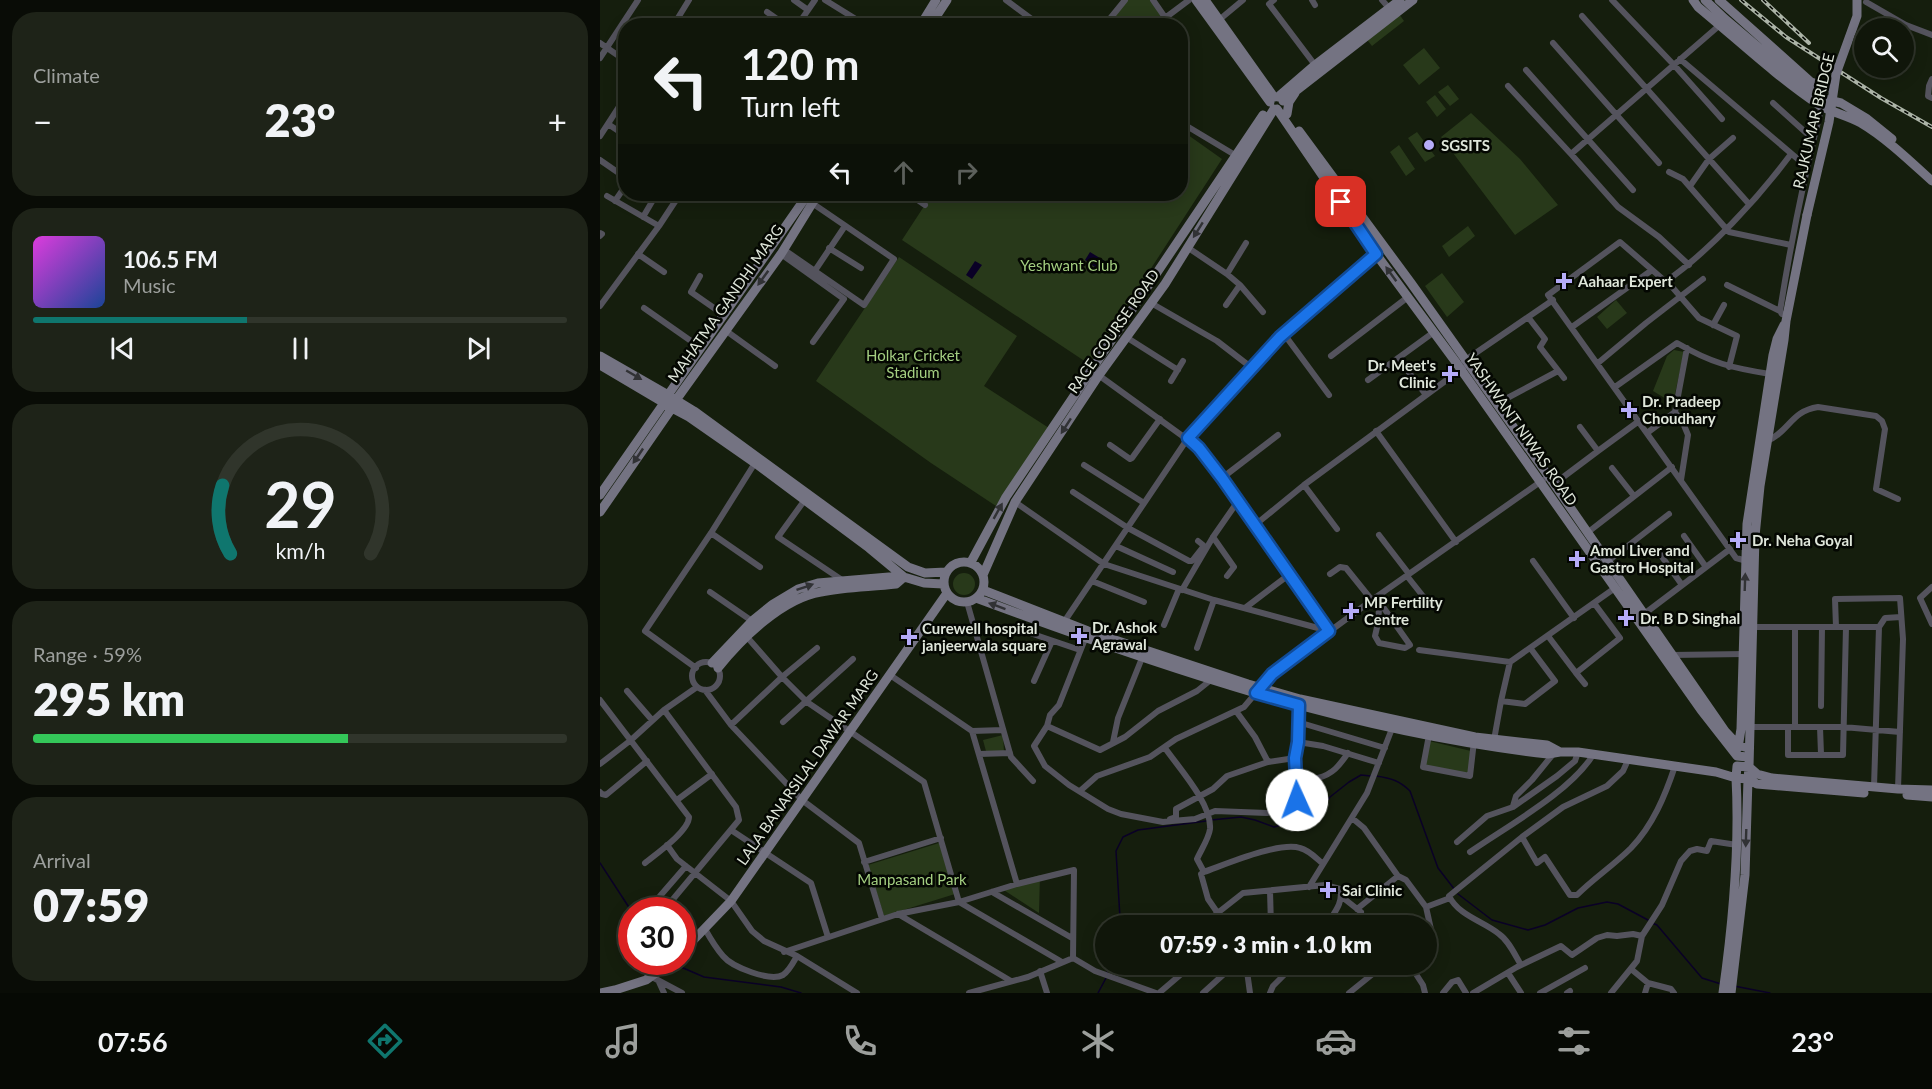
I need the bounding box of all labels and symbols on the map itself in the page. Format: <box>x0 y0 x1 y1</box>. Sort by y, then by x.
street label: RAJKUMAR BRIDGE <box>1789 51 1837 191</box>
place label: SGSITS <box>1441 136 1490 154</box>
marker: SGSITS <box>1422 138 1436 152</box>
pin <box>1315 176 1366 227</box>
street label: MAHATMA GANDHI MARG <box>664 221 786 385</box>
one-way arrow <box>1193 222 1204 238</box>
park label: Yeshwant Club <box>1020 256 1118 274</box>
street label: RACE COURSE ROAD <box>1063 266 1163 396</box>
one-way arrow <box>1385 267 1397 282</box>
one-way arrow <box>758 270 770 285</box>
marker: Aahaar Expert <box>1555 272 1573 290</box>
place label: Aahaar Expert <box>1577 272 1673 290</box>
park label: Holkar Cricket Stadium <box>866 346 961 381</box>
street label: YASHWANT NIWAS ROAD <box>1462 349 1582 509</box>
place label: Dr. Meet's Clinic <box>1367 356 1436 391</box>
marker: Dr. Meet's Clinic <box>1441 365 1459 383</box>
one-way arrow <box>626 370 642 381</box>
place label: Dr. Pradeep Choudhary <box>1642 392 1721 427</box>
marker: Dr. Pradeep Choudhary <box>1620 401 1638 419</box>
one-way arrow <box>1060 418 1071 434</box>
one-way arrow <box>632 447 644 463</box>
one-way arrow <box>993 502 1003 519</box>
marker: Dr. Neha Goyal <box>1729 531 1747 549</box>
place label: Dr. Neha Goyal <box>1752 531 1853 549</box>
place label: Amol Liver and Gastro Hospital <box>1589 541 1694 576</box>
marker: Amol Liver and Gastro Hospital <box>1568 550 1586 568</box>
one-way arrow <box>1740 572 1749 591</box>
one-way arrow <box>796 581 814 591</box>
place label: MP Fertility Centre <box>1364 593 1443 628</box>
one-way arrow <box>988 600 1006 610</box>
marker: MP Fertility Centre <box>1342 602 1360 620</box>
marker: Dr. B D Singhal <box>1617 609 1635 627</box>
place label: Dr. B D Singhal <box>1640 609 1740 627</box>
place label: Dr. Ashok Agrawal <box>1091 618 1158 653</box>
place label: Curewell hospital janjeerwala square <box>921 619 1046 654</box>
marker: Dr. Ashok Agrawal <box>1070 627 1088 645</box>
marker: Curewell hospital janjeerwala square <box>900 628 918 646</box>
street label: LALA BANARSILAL DAWAR MARG <box>732 666 882 868</box>
position arrow <box>1265 768 1329 832</box>
one-way arrow <box>1742 828 1751 847</box>
park label: Manpasand Park <box>857 870 967 888</box>
marker: Sai Clinic <box>1319 881 1337 899</box>
place label: Sai Clinic <box>1342 881 1402 899</box>
speed limit sign: 30 <box>618 897 696 975</box>

